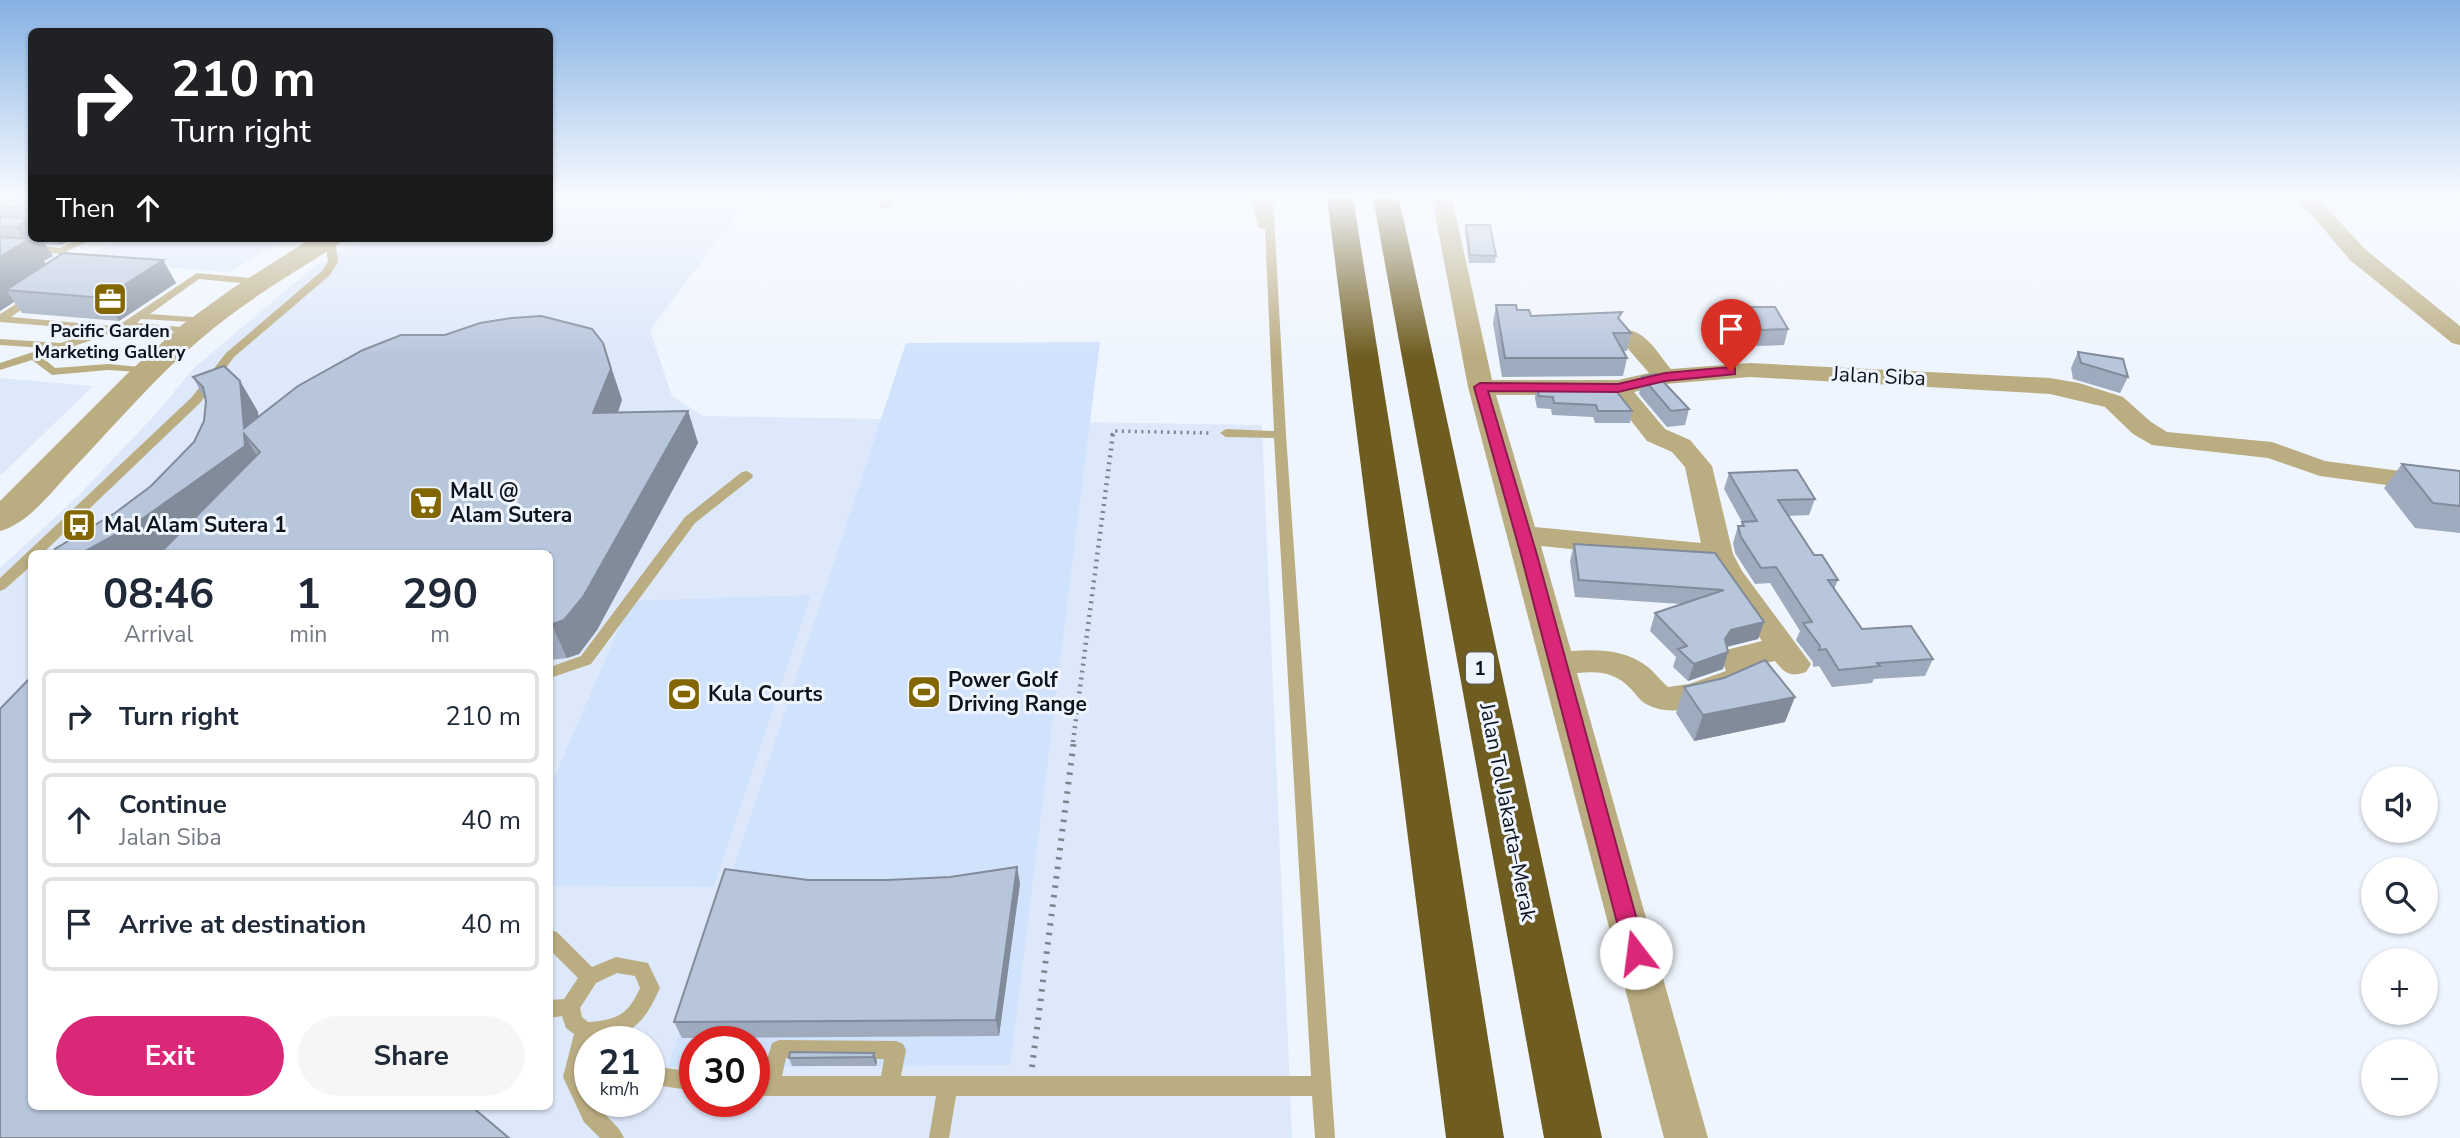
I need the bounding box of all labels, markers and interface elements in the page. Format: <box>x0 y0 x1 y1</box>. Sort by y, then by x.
text: 210 m <box>171 46 315 113</box>
icon: right <box>56 56 147 147</box>
text: Turn right <box>171 110 311 153</box>
icon: ahead <box>129 189 167 227</box>
text: Then <box>56 191 115 226</box>
office icon: Pacific Garden Marketing Gallery <box>91 280 129 318</box>
pin <box>1701 299 1761 371</box>
icon: arrive <box>1712 310 1750 348</box>
place label: Pacific Garden Marketing Gallery <box>35 319 186 364</box>
street label: Jalan Siba <box>1830 360 1927 392</box>
place label: Mall @ Alam Sutera <box>450 477 572 529</box>
supermarket icon: Mall @ Alam Sutera <box>407 484 445 522</box>
bus stop icon: Mal Alam Sutera 1 <box>60 506 98 544</box>
place label: Mal Alam Sutera 1 <box>104 511 287 539</box>
text: 08:46 <box>103 566 214 623</box>
text: 1 <box>296 566 321 623</box>
text: 290 <box>402 566 478 623</box>
text: Arrival <box>124 619 193 650</box>
text: min <box>289 619 327 650</box>
text: m <box>430 619 450 650</box>
road number: 1 <box>1466 652 1494 684</box>
place label: Power Golf Driving Range <box>948 666 1087 718</box>
sports icon: Power Golf Driving Range <box>905 673 943 711</box>
sports icon: Kula Courts <box>665 675 703 713</box>
place label: Kula Courts <box>708 680 823 708</box>
icon: right <box>60 697 98 735</box>
text: Turn right <box>119 699 238 734</box>
text: 210 m <box>445 699 521 734</box>
street label: Jalan Tol Jakarta–Merak <box>1473 700 1543 924</box>
map controls <box>2361 766 2438 1116</box>
button: sound <box>2361 766 2438 843</box>
text: Continue <box>119 787 227 822</box>
icon: ahead <box>60 801 98 839</box>
text: 40 m <box>461 803 521 838</box>
text: Jalan Siba <box>119 822 222 853</box>
button: search <box>2361 857 2438 934</box>
icon: arrive <box>60 905 98 943</box>
text: Arrive at destination <box>119 907 366 942</box>
text: 40 m <box>461 907 521 942</box>
position arrow <box>1599 916 1673 990</box>
button: + <box>2361 948 2438 1025</box>
button: Exit <box>56 1016 284 1096</box>
button: Share <box>298 1016 525 1096</box>
speed limit sign: 30 <box>679 1026 770 1117</box>
text: 21 <box>598 1039 641 1086</box>
button: − <box>2361 1039 2438 1116</box>
text: km/h <box>600 1077 639 1101</box>

